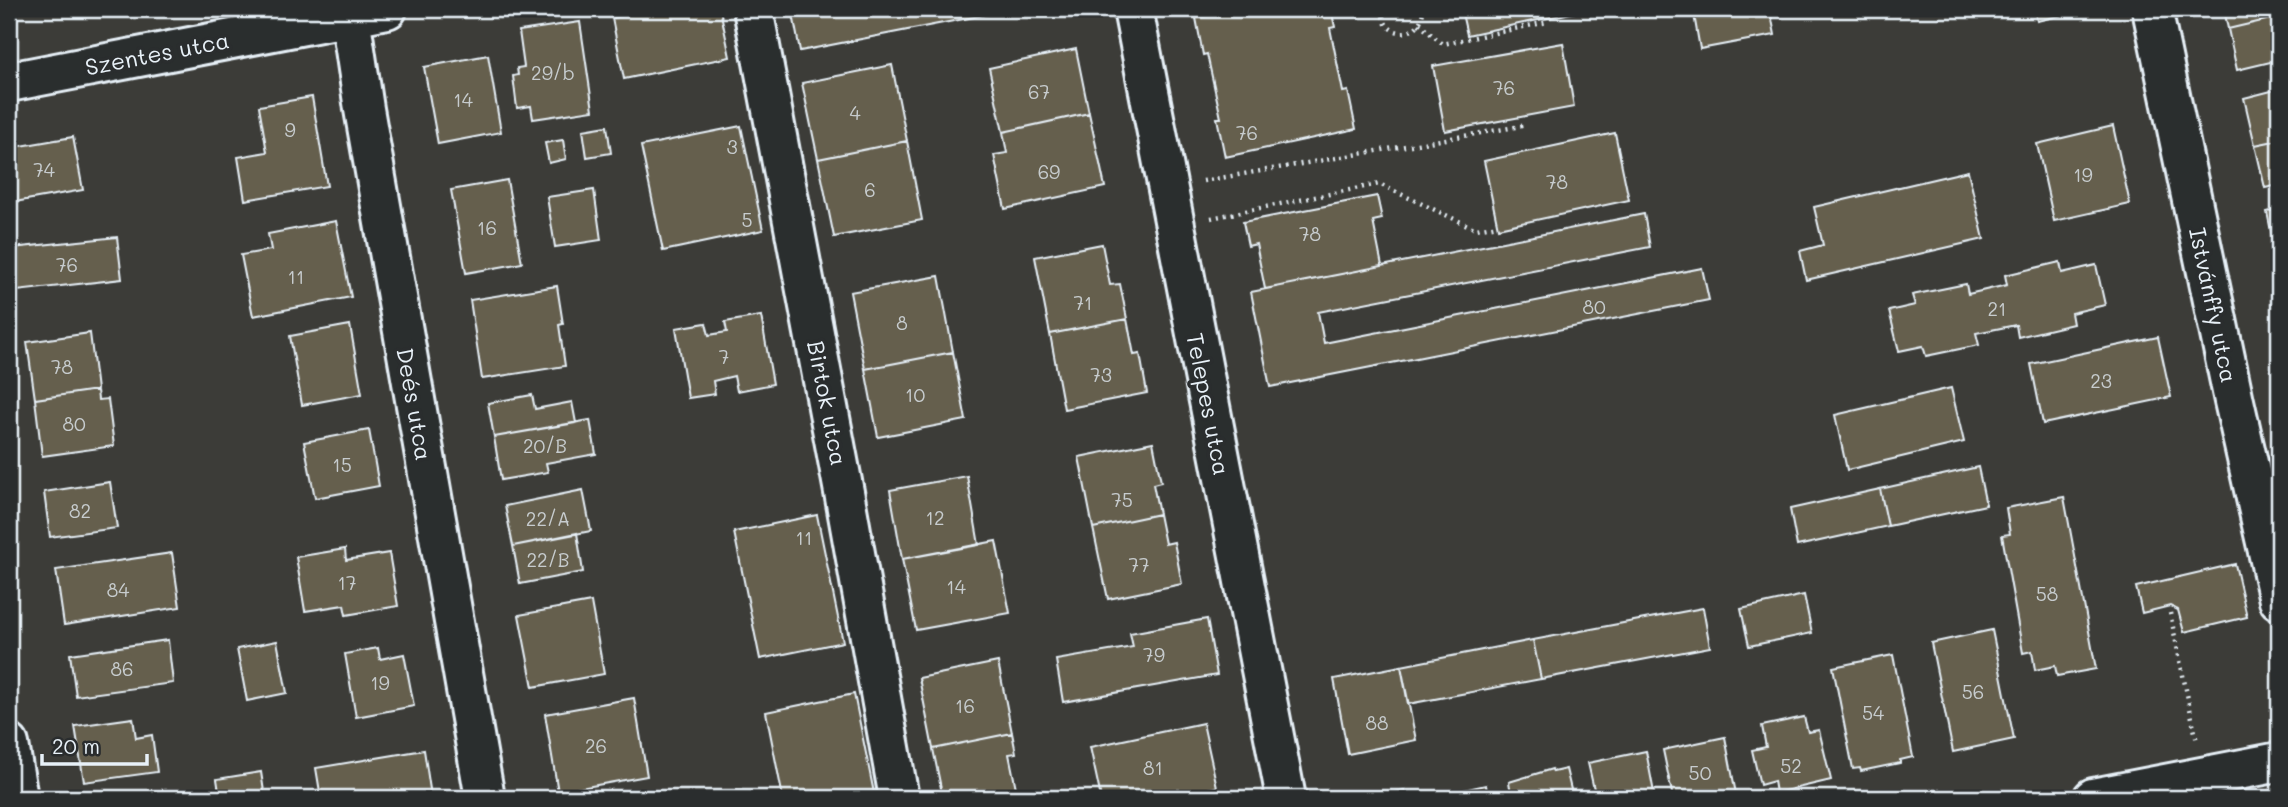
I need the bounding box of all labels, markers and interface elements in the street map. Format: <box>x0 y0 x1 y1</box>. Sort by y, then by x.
street label: Szentes utca <box>82 24 232 82</box>
house number: 29/b <box>531 60 575 85</box>
house number: 76 <box>1493 75 1515 100</box>
house number: 67 <box>1028 79 1050 104</box>
house number: 14 <box>453 87 473 112</box>
house number: 4 <box>849 100 861 125</box>
house number: 9 <box>284 117 296 142</box>
house number: 76 <box>1236 120 1258 145</box>
house number: 3 <box>726 134 738 159</box>
house number: 74 <box>33 157 55 182</box>
house number: 69 <box>1038 159 1060 184</box>
house number: 19 <box>2073 162 2093 187</box>
house number: 78 <box>1546 169 1568 194</box>
house number: 6 <box>864 177 876 202</box>
house number: 5 <box>741 207 753 232</box>
house number: 16 <box>477 215 497 240</box>
house number: 78 <box>1299 221 1321 246</box>
street label: Istvánffy utca <box>2183 225 2245 385</box>
house number: 76 <box>56 252 78 277</box>
house number: 11 <box>288 264 305 289</box>
house number: 71 <box>1073 290 1093 315</box>
house number: 80 <box>1582 294 1606 319</box>
house number: 21 <box>1987 296 2007 321</box>
house number: 8 <box>896 310 908 335</box>
street label: Telepes utca <box>1180 330 1238 478</box>
street label: Birtok utca <box>801 338 855 468</box>
house number: 7 <box>719 344 729 369</box>
street label: Deés utca <box>390 345 440 463</box>
house number: 78 <box>51 354 73 379</box>
house number: 73 <box>1090 362 1112 387</box>
house number: 23 <box>2090 368 2112 393</box>
house number: 10 <box>905 382 925 407</box>
house number: 80 <box>62 411 86 436</box>
house number: 20/B <box>523 433 567 458</box>
house number: 15 <box>332 452 352 477</box>
house number: 75 <box>1111 487 1133 512</box>
house number: 82 <box>69 498 91 523</box>
house number: 12 <box>925 505 945 530</box>
house number: 22/A <box>526 506 570 531</box>
house number: 11 <box>796 525 813 550</box>
house number: 22/B <box>527 547 569 572</box>
house number: 77 <box>1128 552 1150 577</box>
house number: 17 <box>337 570 357 595</box>
house number: 14 <box>946 574 966 599</box>
house number: 84 <box>107 577 129 602</box>
house number: 58 <box>2036 581 2058 606</box>
house number: 79 <box>1143 642 1165 667</box>
house number: 86 <box>111 656 133 681</box>
house number: 19 <box>370 670 390 695</box>
house number: 56 <box>1962 679 1984 704</box>
house number: 16 <box>955 693 975 718</box>
house number: 54 <box>1862 700 1884 725</box>
house number: 88 <box>1366 710 1389 735</box>
scale bar <box>42 723 147 767</box>
text: 20 m <box>52 732 100 759</box>
house number: 26 <box>585 733 607 758</box>
house number: 52 <box>1780 753 1802 778</box>
house number: 81 <box>1143 755 1163 780</box>
house number: 50 <box>1689 760 1712 785</box>

